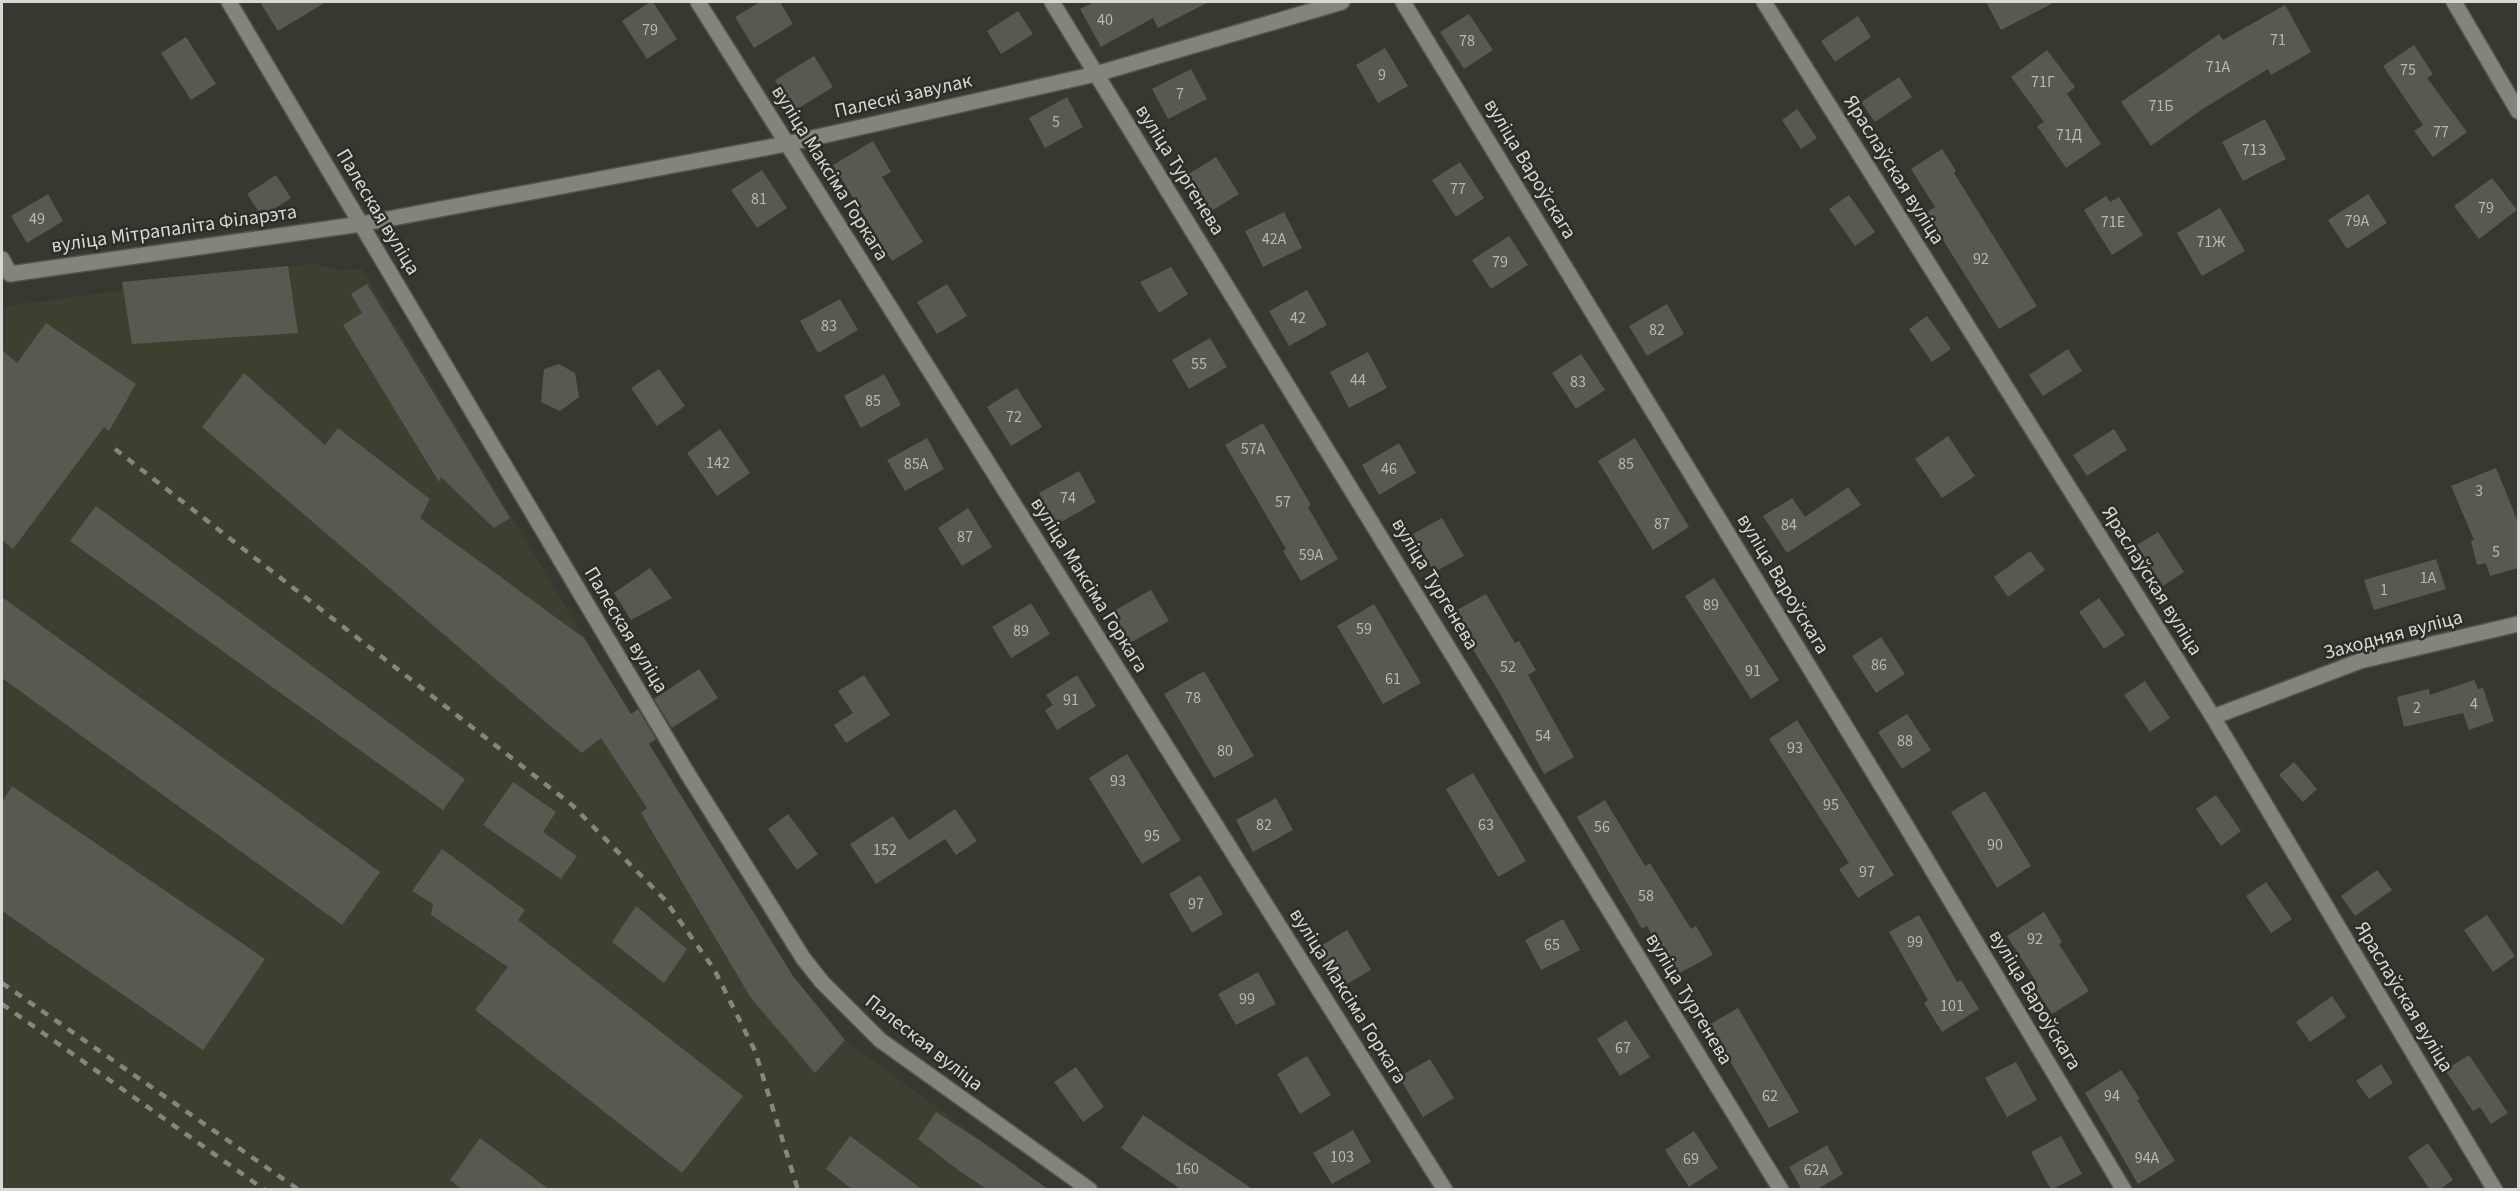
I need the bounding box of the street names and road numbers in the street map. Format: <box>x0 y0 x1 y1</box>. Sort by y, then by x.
street label: Палескі завулак <box>831 67 975 125</box>
street label: вуліца Максіма Горкага <box>765 80 895 266</box>
street label: Яраслаўская вуліца <box>1837 90 1951 250</box>
street label: вуліца Вароўскага <box>1477 93 1583 245</box>
street label: вуліца Тургенева <box>1129 99 1231 241</box>
street label: Палеская вуліца <box>329 144 427 280</box>
street label: вуліца Мітрапаліта Філарэта <box>49 198 299 260</box>
street label: вуліца Максіма Горкага <box>1024 492 1154 678</box>
street label: Яраслаўская вуліца <box>2095 501 2209 661</box>
street label: вуліца Вароўскага <box>1730 508 1836 660</box>
street label: вуліца Тургенева <box>1385 513 1485 655</box>
street label: Палеская вуліца <box>577 562 675 698</box>
street label: Заходняя вуліца <box>2320 603 2466 667</box>
street label: вуліца Максіма Горкага <box>1283 903 1413 1089</box>
street label: Яраслаўская вуліца <box>2348 916 2460 1078</box>
street label: вуліца Вароўскага <box>1982 924 2088 1076</box>
street label: вуліца Тургенева <box>1639 928 1739 1070</box>
street label: Палеская вуліца <box>859 988 989 1098</box>

